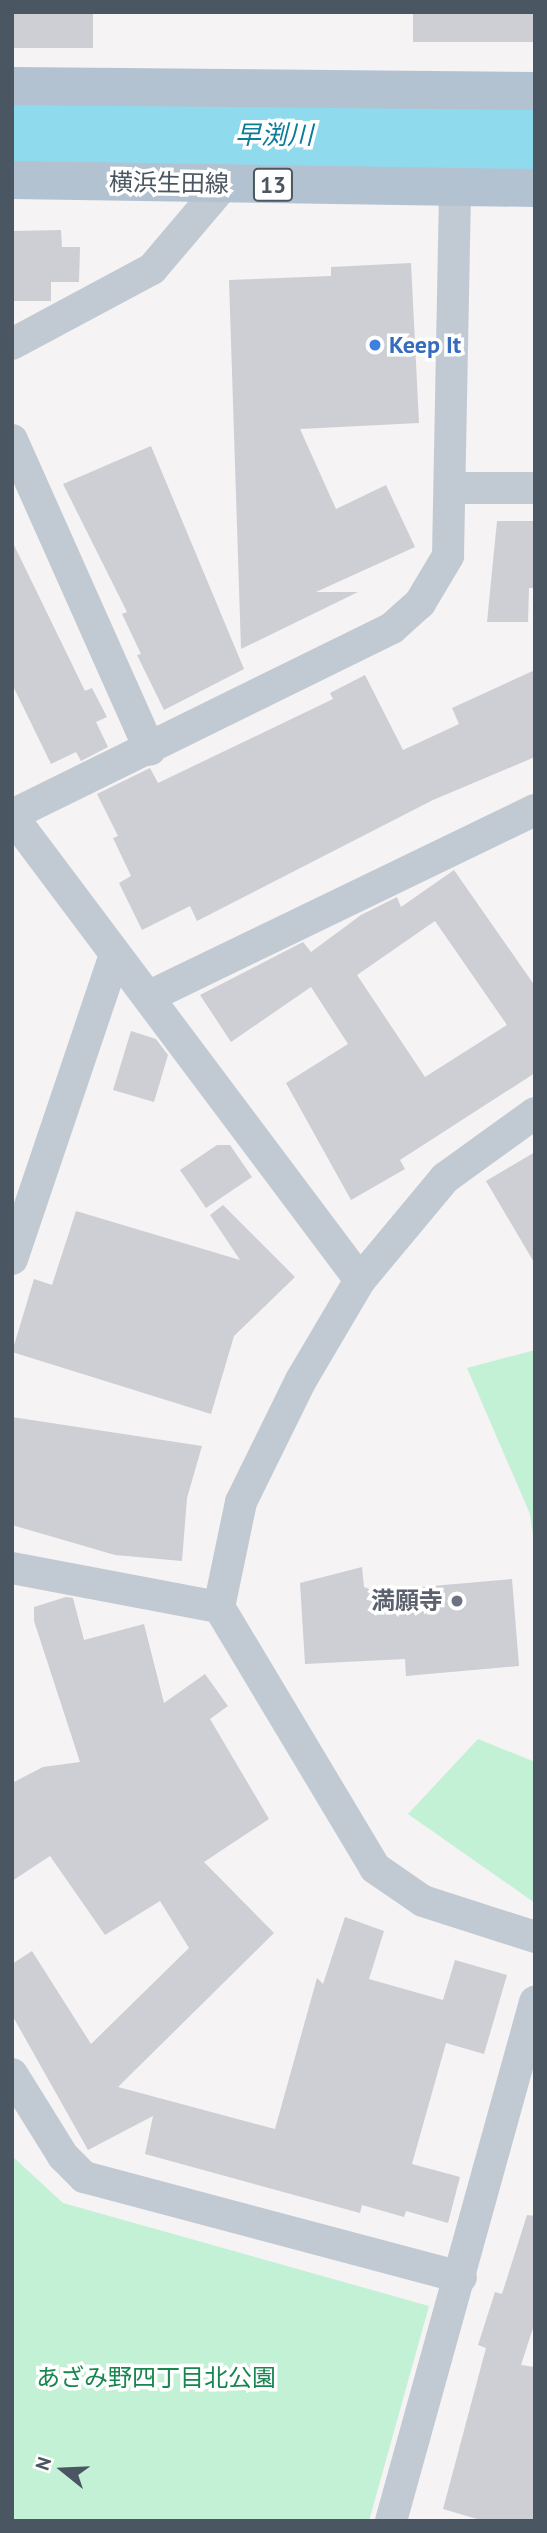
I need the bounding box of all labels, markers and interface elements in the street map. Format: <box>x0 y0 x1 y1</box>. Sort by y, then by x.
water label: 早渕川 <box>235 119 313 151</box>
road number: 13 <box>252 166 294 204</box>
street label: 横浜生田線 <box>109 168 229 198</box>
place label: Keep It <box>389 331 461 359</box>
marker: Keep It <box>367 337 383 353</box>
place label: 満願寺 <box>371 1587 443 1615</box>
marker: 満願寺 <box>449 1593 465 1609</box>
park label: あざみ野四丁目北公園 <box>36 2364 276 2392</box>
north arrow <box>28 2435 98 2505</box>
text: N <box>30 2454 56 2473</box>

